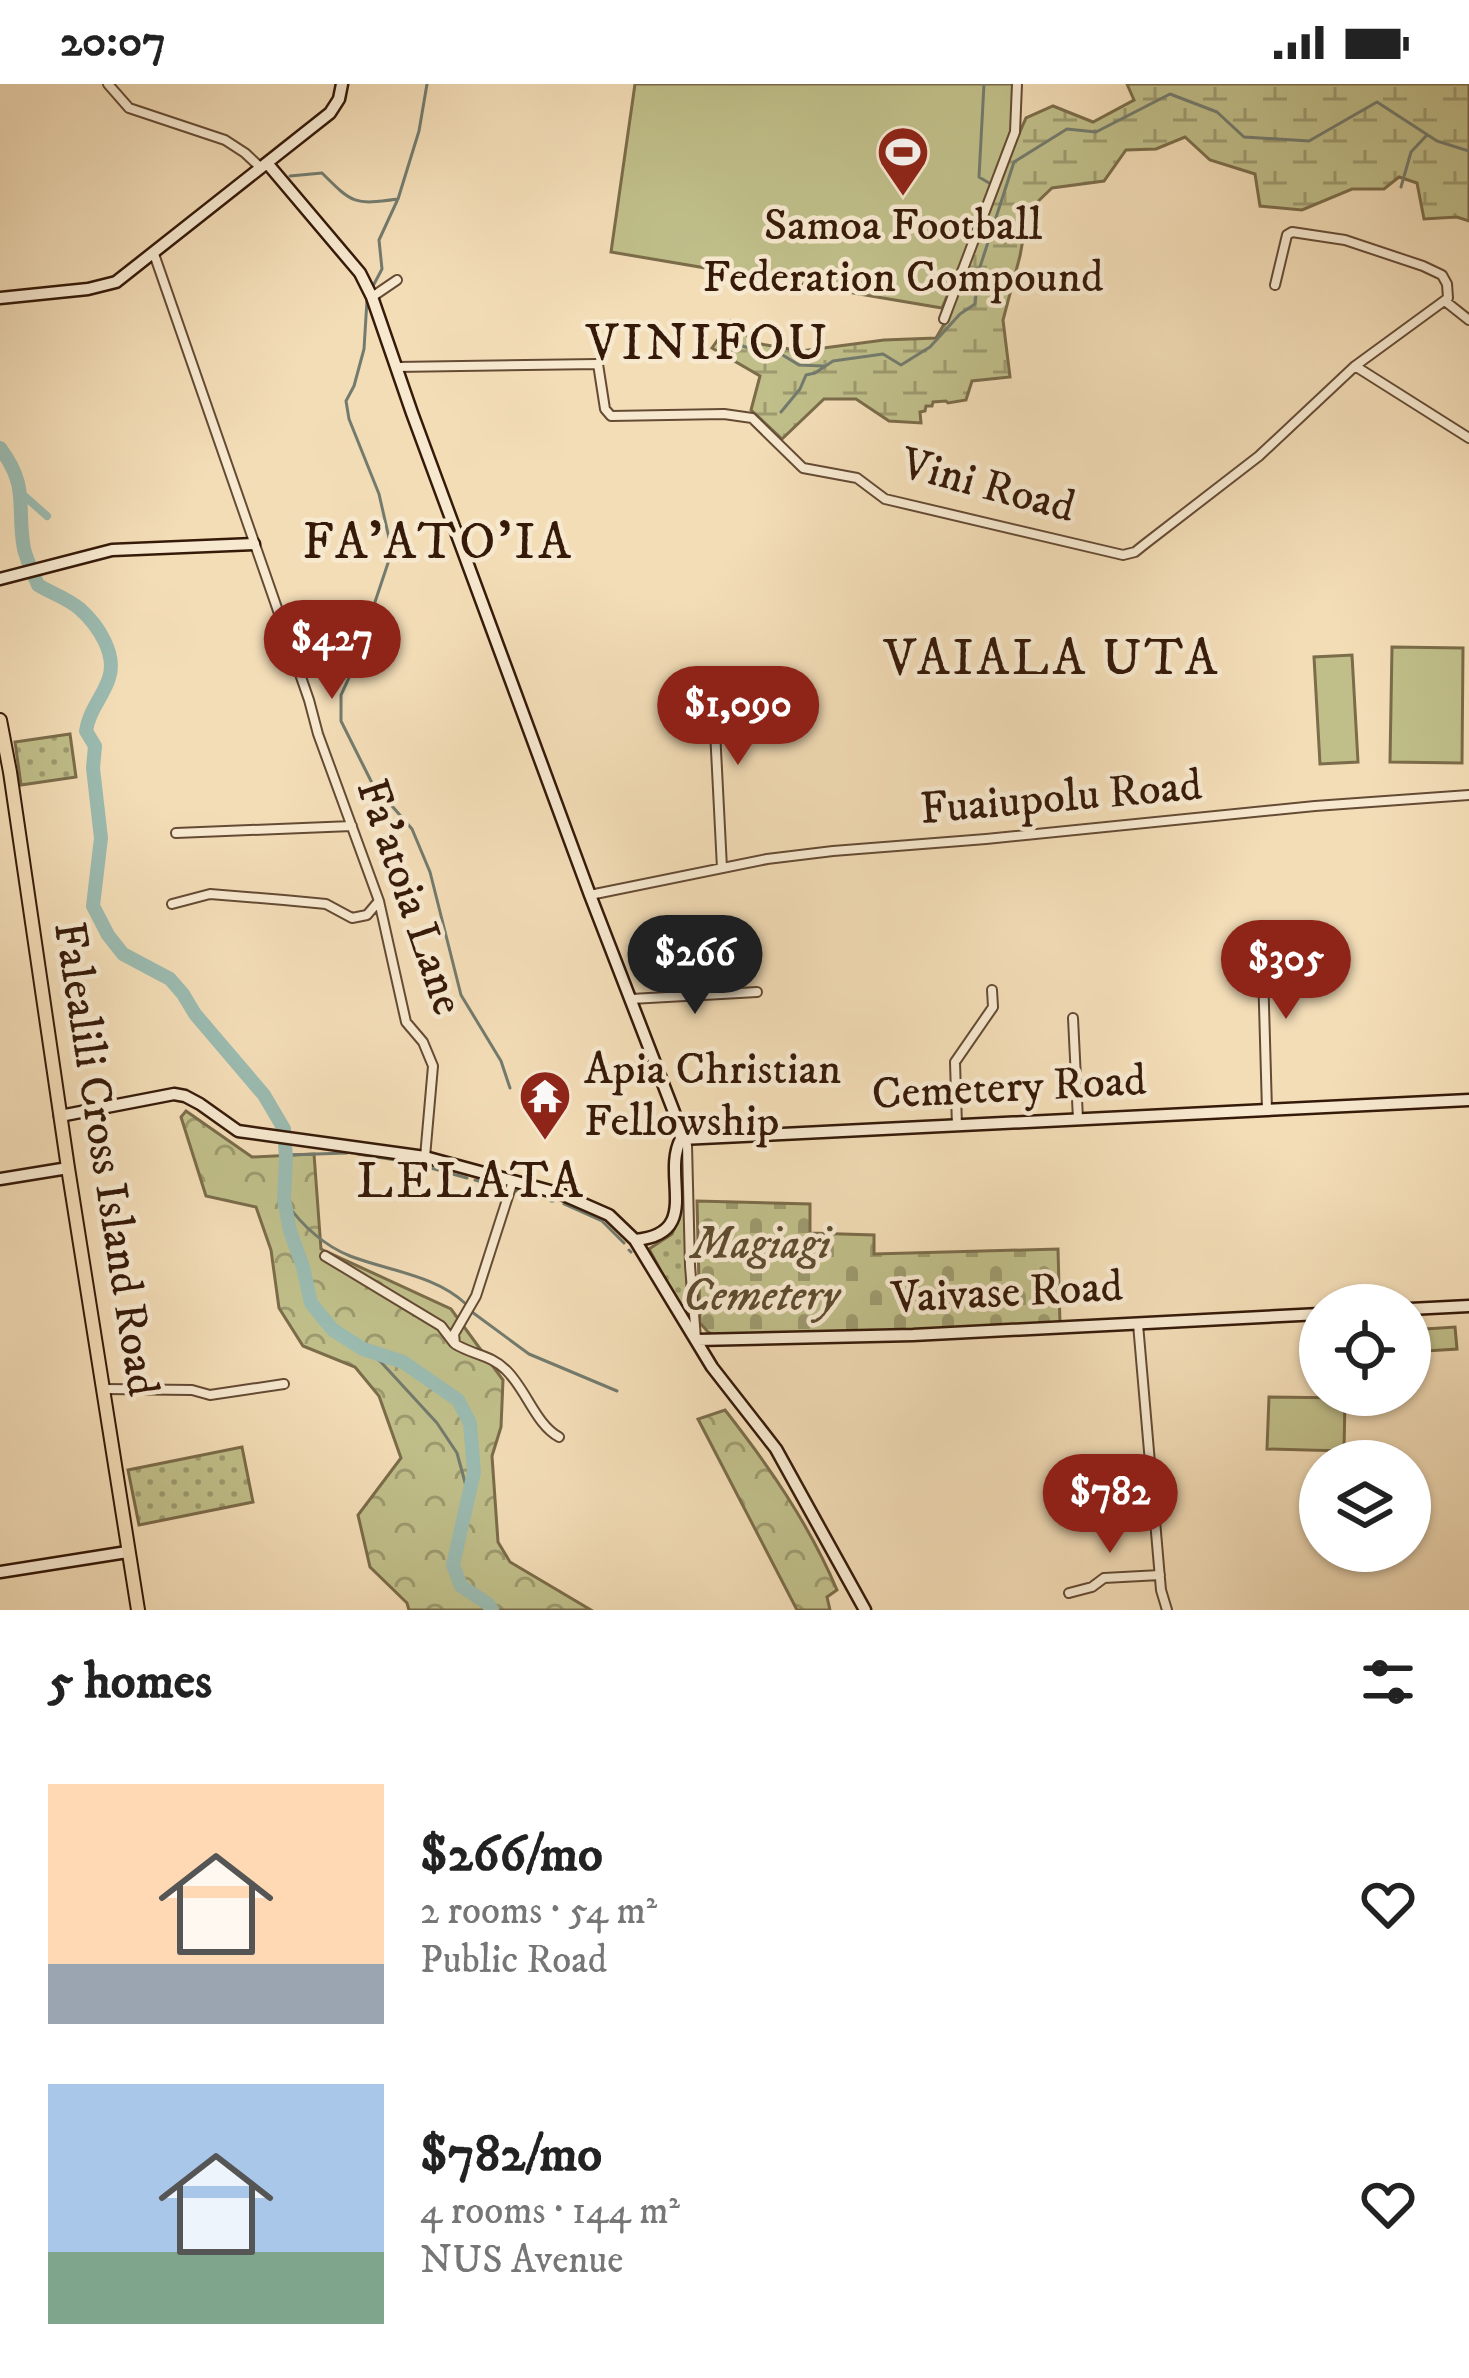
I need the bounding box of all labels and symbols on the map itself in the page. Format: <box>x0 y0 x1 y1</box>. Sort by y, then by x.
sports icon: Samoa Football Federation Compound <box>875 124 931 198</box>
place label: Samoa Football Federation Compound <box>703 198 1104 306</box>
district label: VINIFOU <box>585 312 830 376</box>
street label: Vini Road <box>894 436 1082 536</box>
district label: FA'ATO'IA <box>302 511 574 575</box>
pin: $427 <box>261 600 403 702</box>
district label: VAIALA UTA <box>883 627 1220 691</box>
pin: $1,090 <box>640 666 836 768</box>
street label: Fuaiupolu Road <box>918 758 1205 838</box>
street label: Fa'atoia Lane <box>343 772 475 1022</box>
pin: $266 <box>624 915 766 1017</box>
street label: Falealili Cross Island Road <box>40 918 170 1401</box>
pin: $305 <box>1215 920 1357 1022</box>
place label: Apia Christian Fellowship <box>584 1042 841 1150</box>
street label: Cemetery Road <box>870 1053 1148 1123</box>
temple icon: Apia Christian Fellowship <box>517 1068 573 1142</box>
district label: LELATA <box>356 1150 586 1214</box>
park label: Magiagi Cemetery <box>683 1217 842 1325</box>
street label: Vaivase Road <box>889 1259 1125 1327</box>
pin: $782 <box>1039 1454 1181 1556</box>

